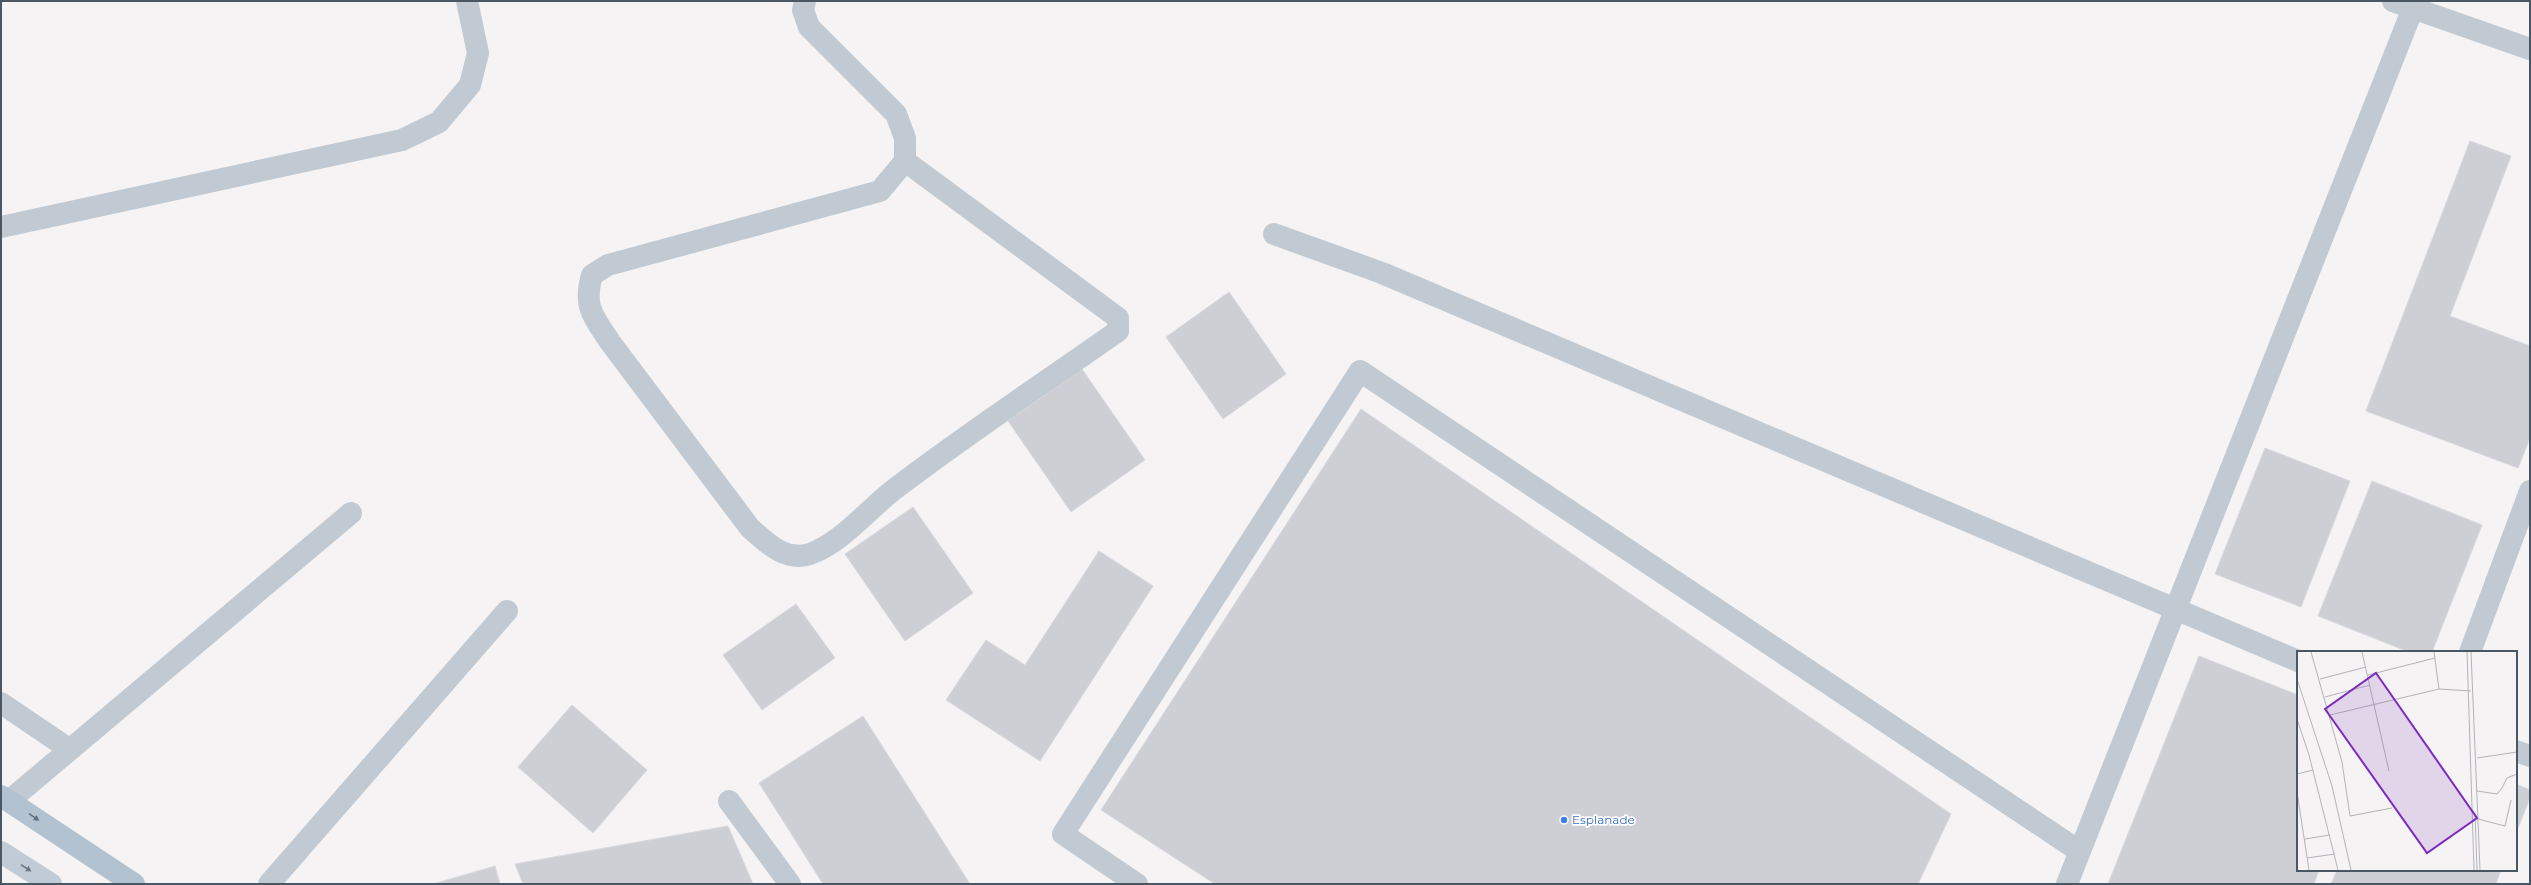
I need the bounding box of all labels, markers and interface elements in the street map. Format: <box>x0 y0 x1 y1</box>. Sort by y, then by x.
inset map <box>2297 651 2517 871</box>
place label: Esplanade <box>1572 812 1635 827</box>
one-way arrow <box>28 813 39 821</box>
marker: Esplanade <box>1559 815 1569 825</box>
one-way arrow <box>21 864 31 872</box>

